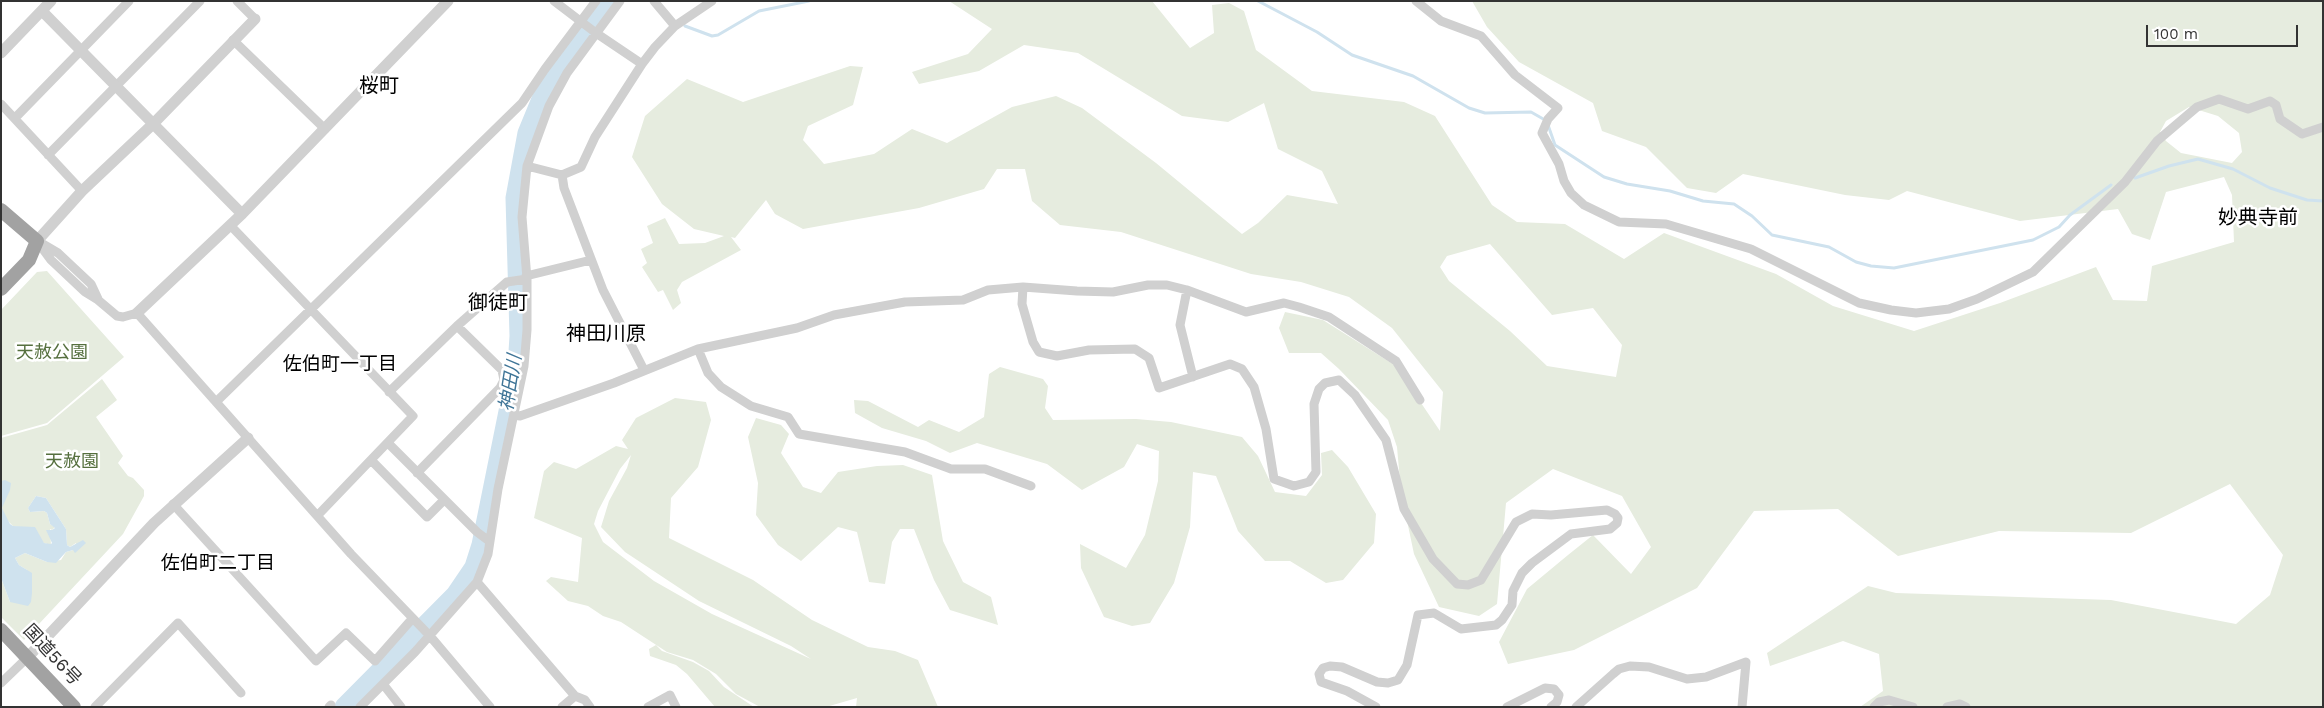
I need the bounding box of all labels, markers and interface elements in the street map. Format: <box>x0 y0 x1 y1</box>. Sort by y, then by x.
scale bar <box>2149 15 2302 47</box>
text: 100 m <box>2154 25 2198 43</box>
district label: 桜町 <box>359 74 399 98</box>
district label: 妙典寺前 <box>2218 206 2298 230</box>
district label: 御徒町 <box>468 291 528 315</box>
district label: 神田川原 <box>566 322 646 346</box>
park label: 天赦公園 <box>16 342 88 364</box>
district label: 佐伯町一丁目 <box>283 353 397 375</box>
water label: 神田川 <box>495 353 527 413</box>
park label: 天赦園 <box>45 451 99 473</box>
district label: 佐伯町二丁目 <box>161 552 275 574</box>
street label: 国道56号 <box>18 620 86 690</box>

